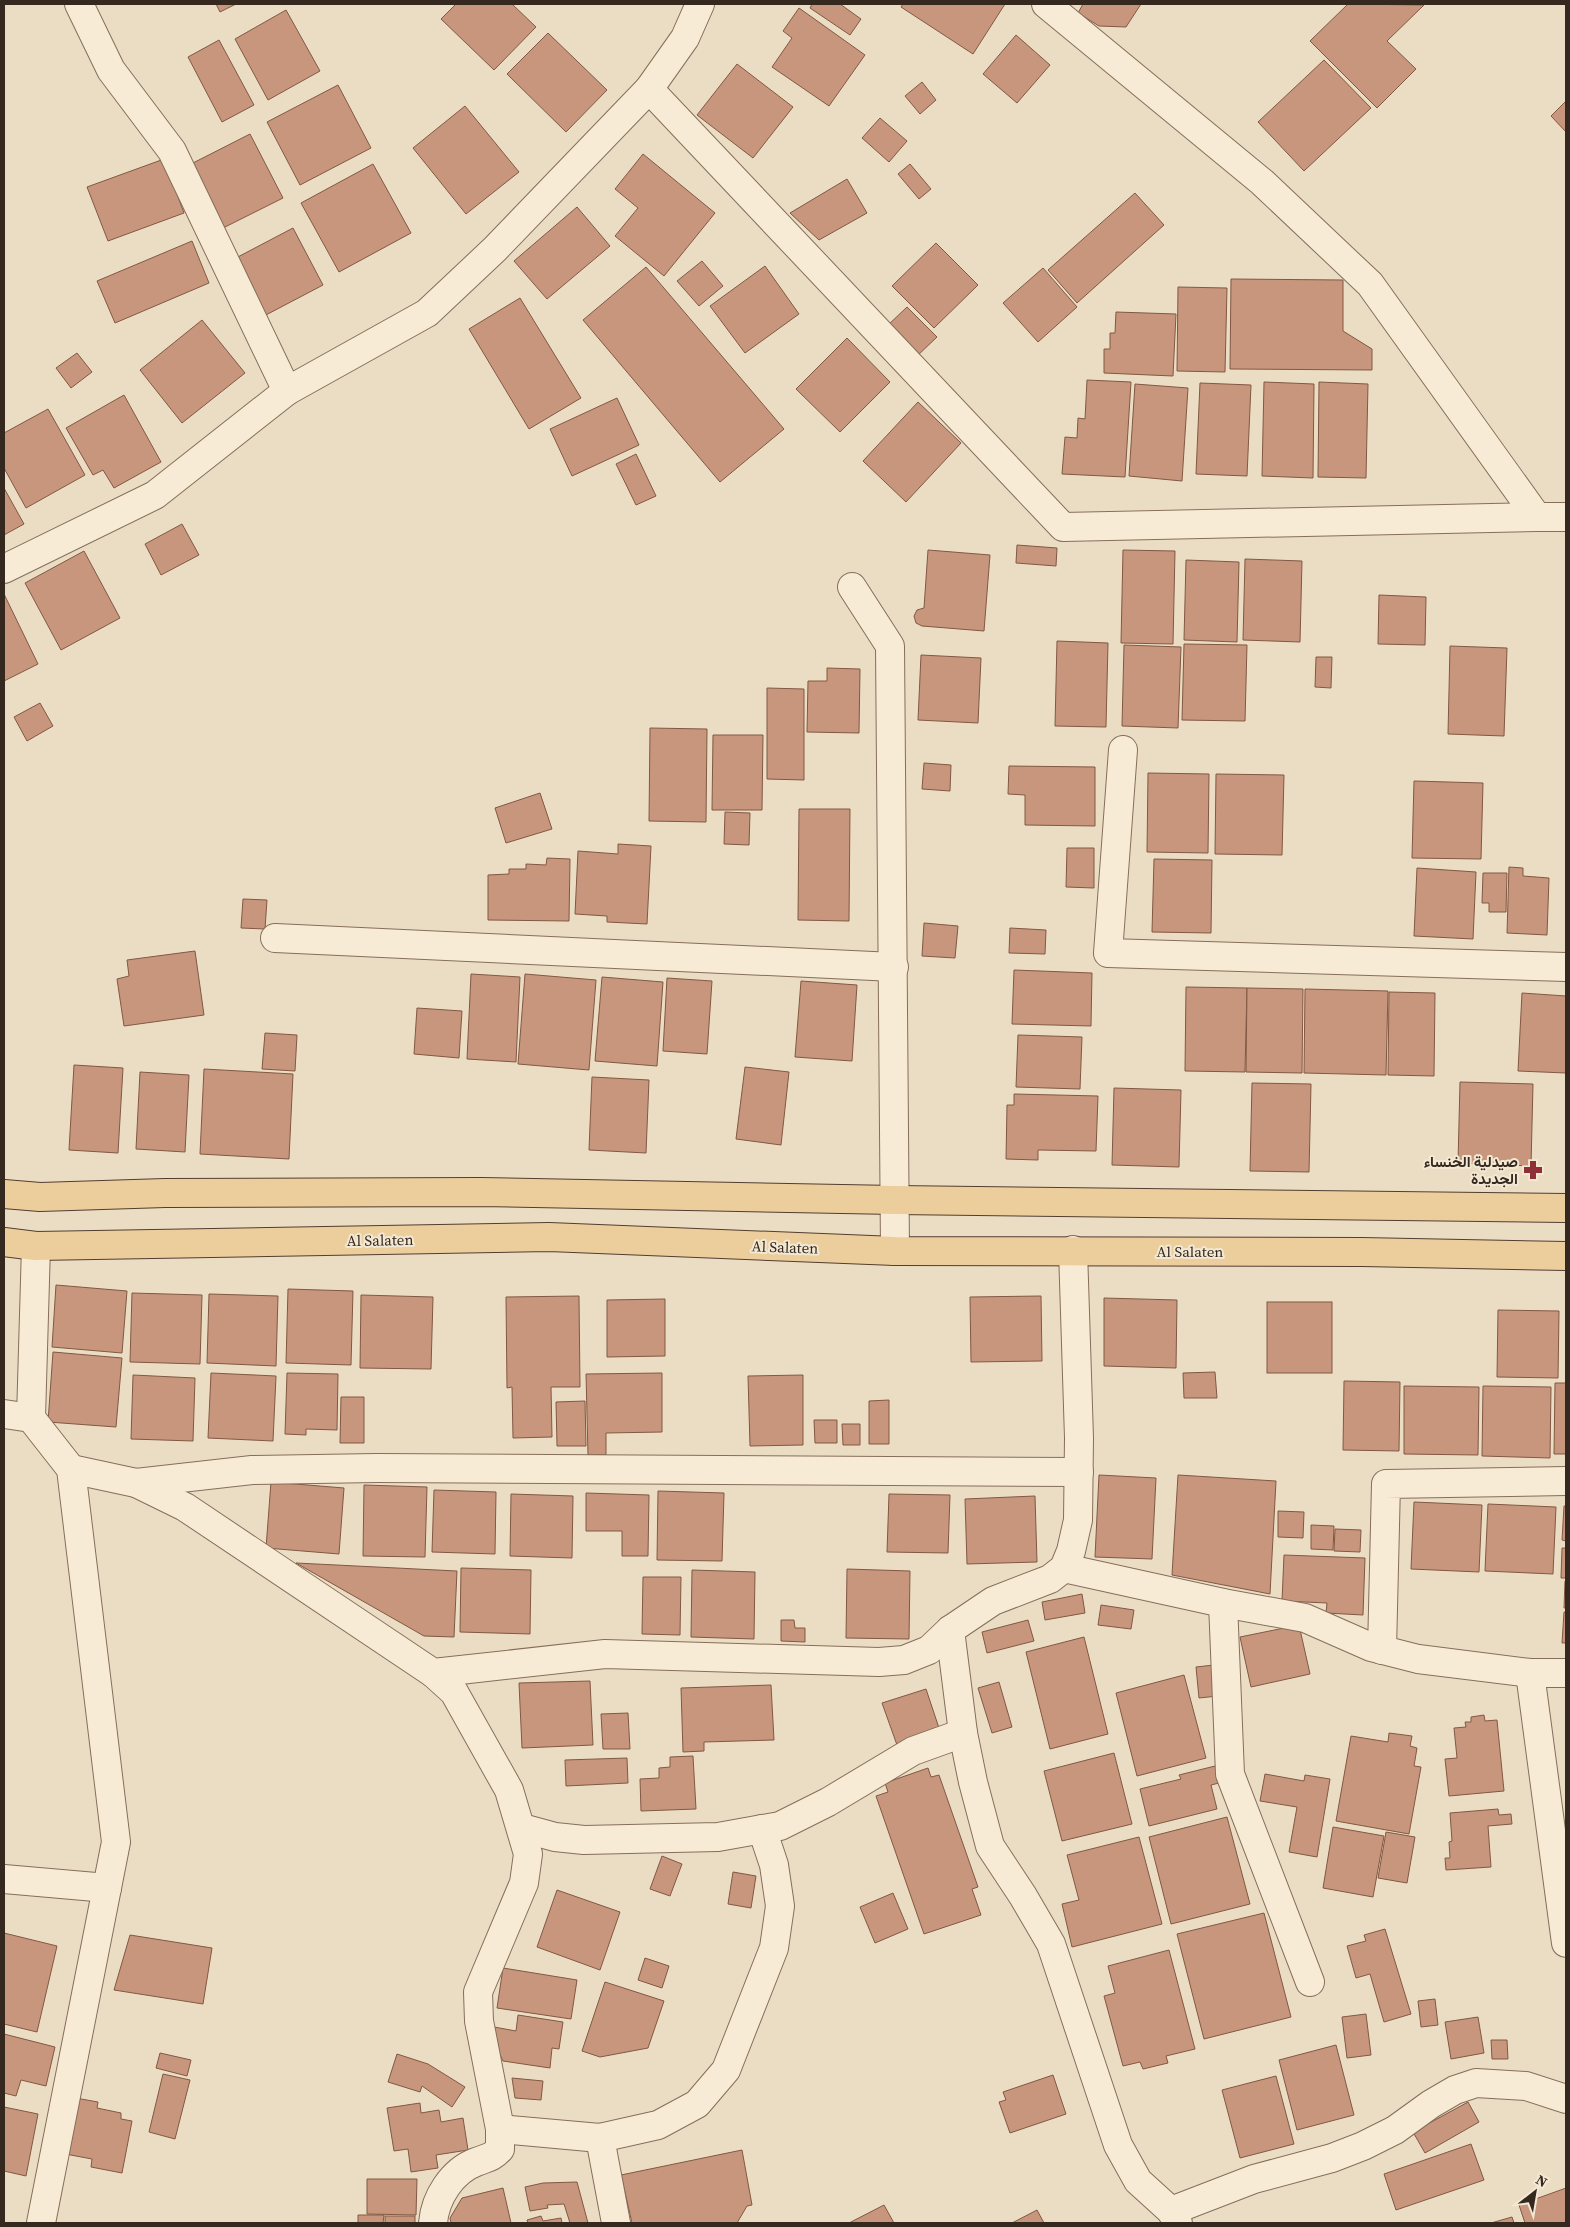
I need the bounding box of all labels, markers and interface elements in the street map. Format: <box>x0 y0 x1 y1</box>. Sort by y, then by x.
place label: صيدلية الخنساء الجديدة <box>1424 1151 1518 1189</box>
pharmacy icon: صيدلية الخنساء الجديدة <box>1522 1159 1544 1181</box>
street label: Al Salaten <box>346 1229 414 1251</box>
street label: Al Salaten <box>751 1235 819 1259</box>
street label: Al Salaten <box>1157 1241 1223 1262</box>
north arrow <box>1510 2167 1560 2217</box>
text: N <box>1532 2170 1551 2192</box>

